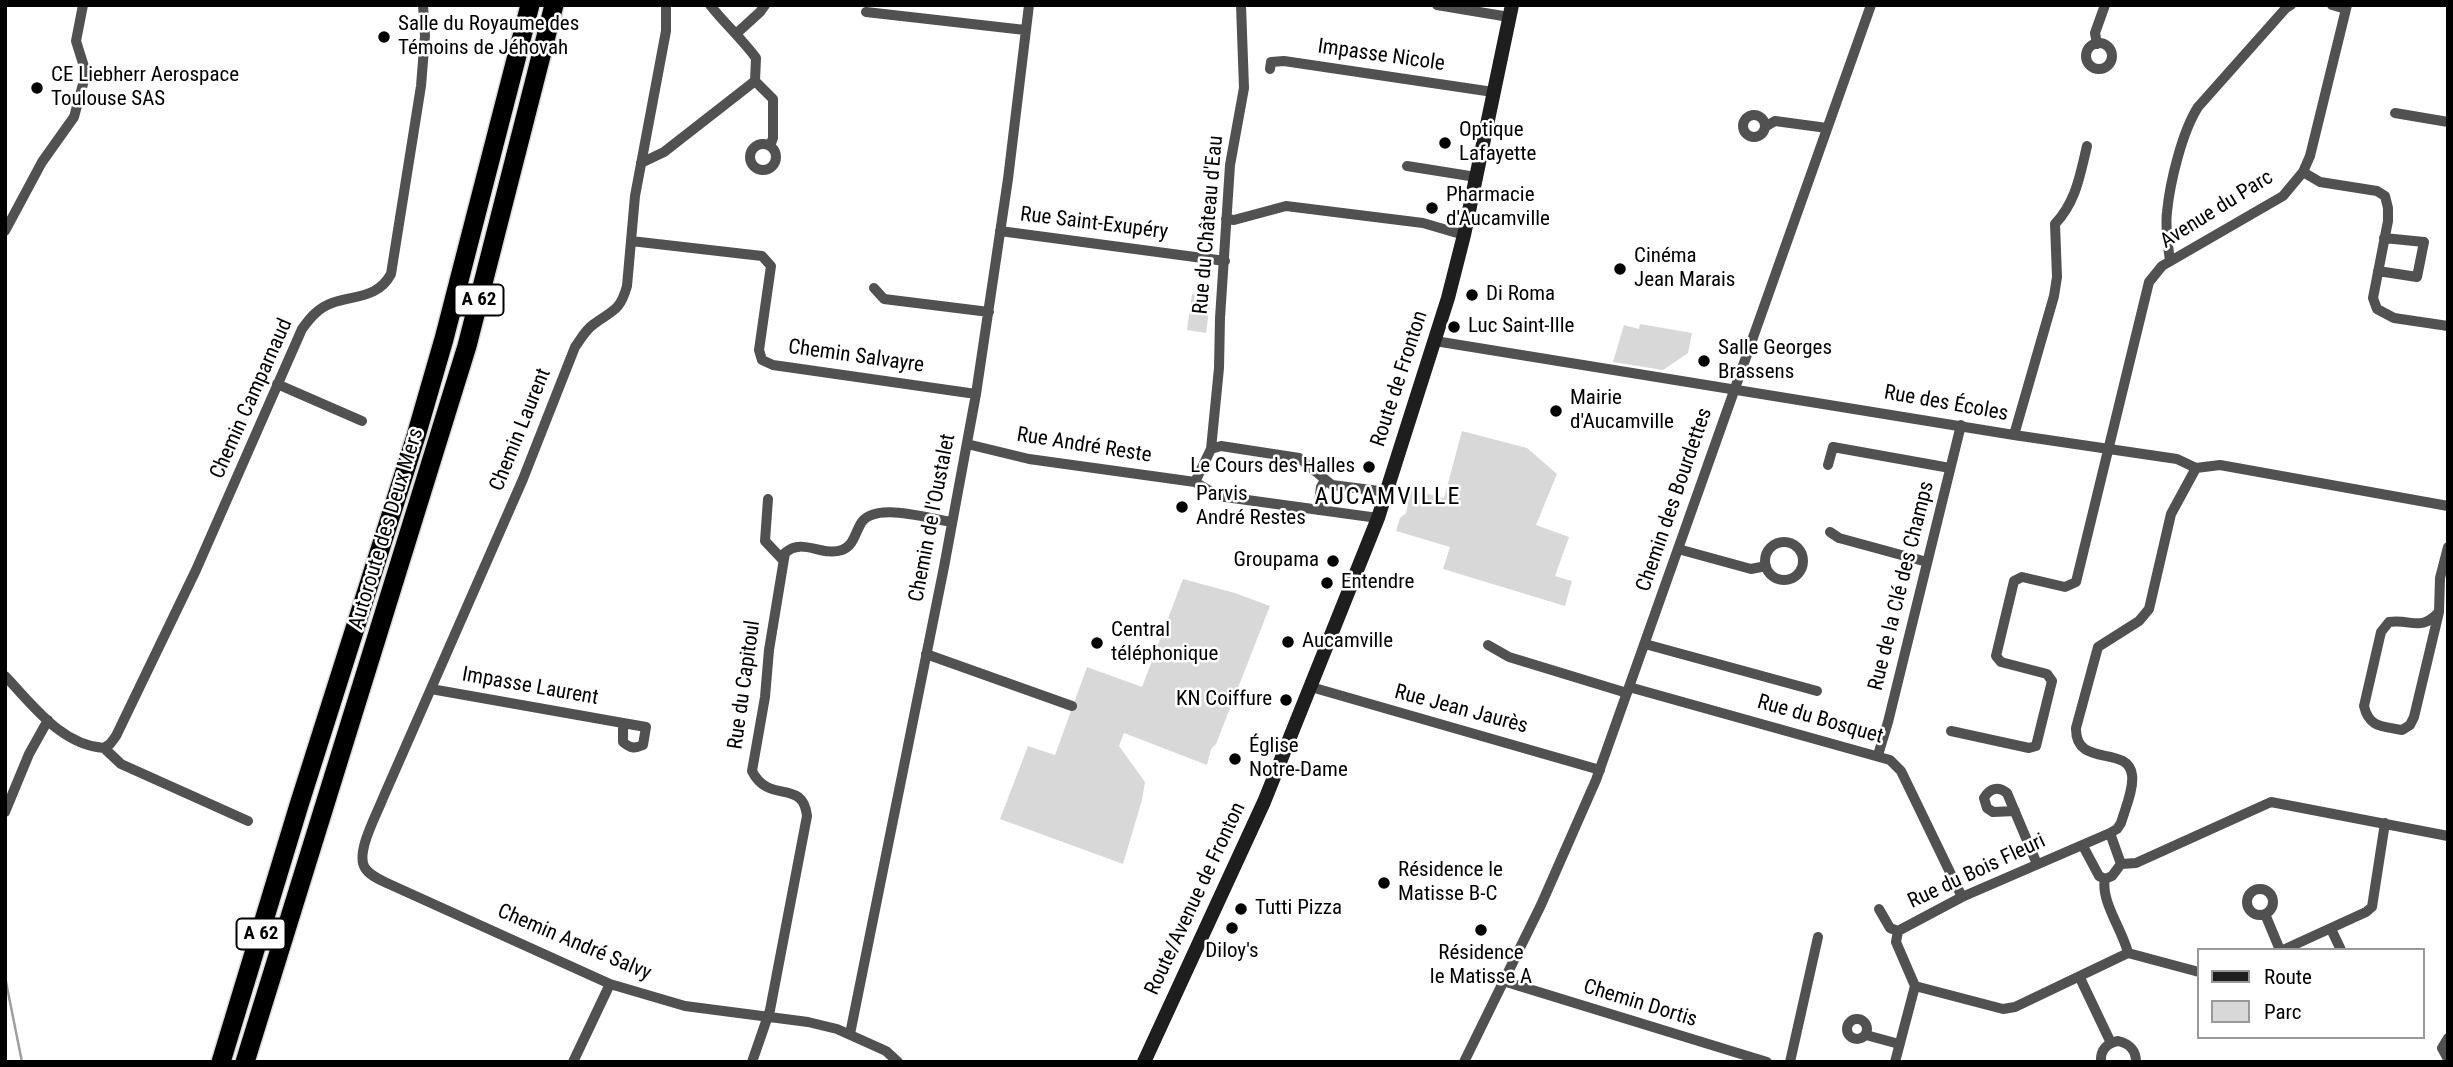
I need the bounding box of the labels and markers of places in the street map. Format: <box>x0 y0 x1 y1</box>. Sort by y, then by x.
place label: Salle du Royaume des Témoins de Jéhovah <box>398 12 579 62</box>
marker: Salle du Royaume des Témoins de Jéhovah <box>376 29 392 45</box>
place label: CE Liebherr Aerospace Toulouse SAS <box>51 63 239 113</box>
marker: CE Liebherr Aerospace Toulouse SAS <box>29 80 45 96</box>
place label: Optique Lafayette <box>1459 118 1536 168</box>
marker: Optique Lafayette <box>1437 135 1453 151</box>
place label: Pharmacie d'Aucamville <box>1446 183 1550 233</box>
marker: Pharmacie d'Aucamville <box>1424 200 1440 216</box>
place label: Cinéma Jean Marais <box>1634 244 1735 294</box>
marker: Cinéma Jean Marais <box>1612 261 1628 277</box>
place label: Di Roma <box>1486 282 1555 308</box>
marker: Di Roma <box>1464 287 1480 303</box>
place label: Luc Saint-Ille <box>1468 314 1574 340</box>
marker: Luc Saint-Ille <box>1446 319 1462 335</box>
place label: Salle Georges Brassens <box>1718 336 1832 386</box>
marker: Salle Georges Brassens <box>1696 353 1712 369</box>
place label: Mairie d'Aucamville <box>1570 386 1674 436</box>
marker: Mairie d'Aucamville <box>1548 403 1564 419</box>
place label: Le Cours des Halles <box>1190 454 1355 480</box>
marker: Le Cours des Halles <box>1361 459 1377 475</box>
place label: Parvis André Restes <box>1196 482 1306 532</box>
marker: Parvis André Restes <box>1174 499 1190 515</box>
place label: Groupama <box>1233 548 1319 574</box>
marker: Groupama <box>1325 553 1341 569</box>
place label: Entendre <box>1341 570 1414 596</box>
marker: Entendre <box>1319 575 1335 591</box>
place label: Central téléphonique <box>1111 618 1218 668</box>
place label: Aucamville <box>1302 629 1393 655</box>
marker: Aucamville <box>1280 634 1296 650</box>
marker: Central téléphonique <box>1089 635 1105 651</box>
place label: KN Coiffure <box>1176 687 1272 713</box>
marker: KN Coiffure <box>1278 692 1294 708</box>
place label: Église Notre-Dame <box>1249 734 1348 784</box>
marker: Église Notre-Dame <box>1227 751 1243 767</box>
place label: Résidence le Matisse B-C <box>1398 858 1503 908</box>
marker: Résidence le Matisse B-C <box>1376 875 1392 891</box>
place label: Tutti Pizza <box>1255 896 1342 922</box>
marker: Tutti Pizza <box>1233 901 1249 917</box>
marker: Diloy's <box>1224 920 1240 936</box>
marker: Résidence le Matisse A <box>1473 922 1489 938</box>
place label: Diloy's <box>1205 939 1259 965</box>
place label: Résidence le Matisse A <box>1430 941 1532 991</box>

